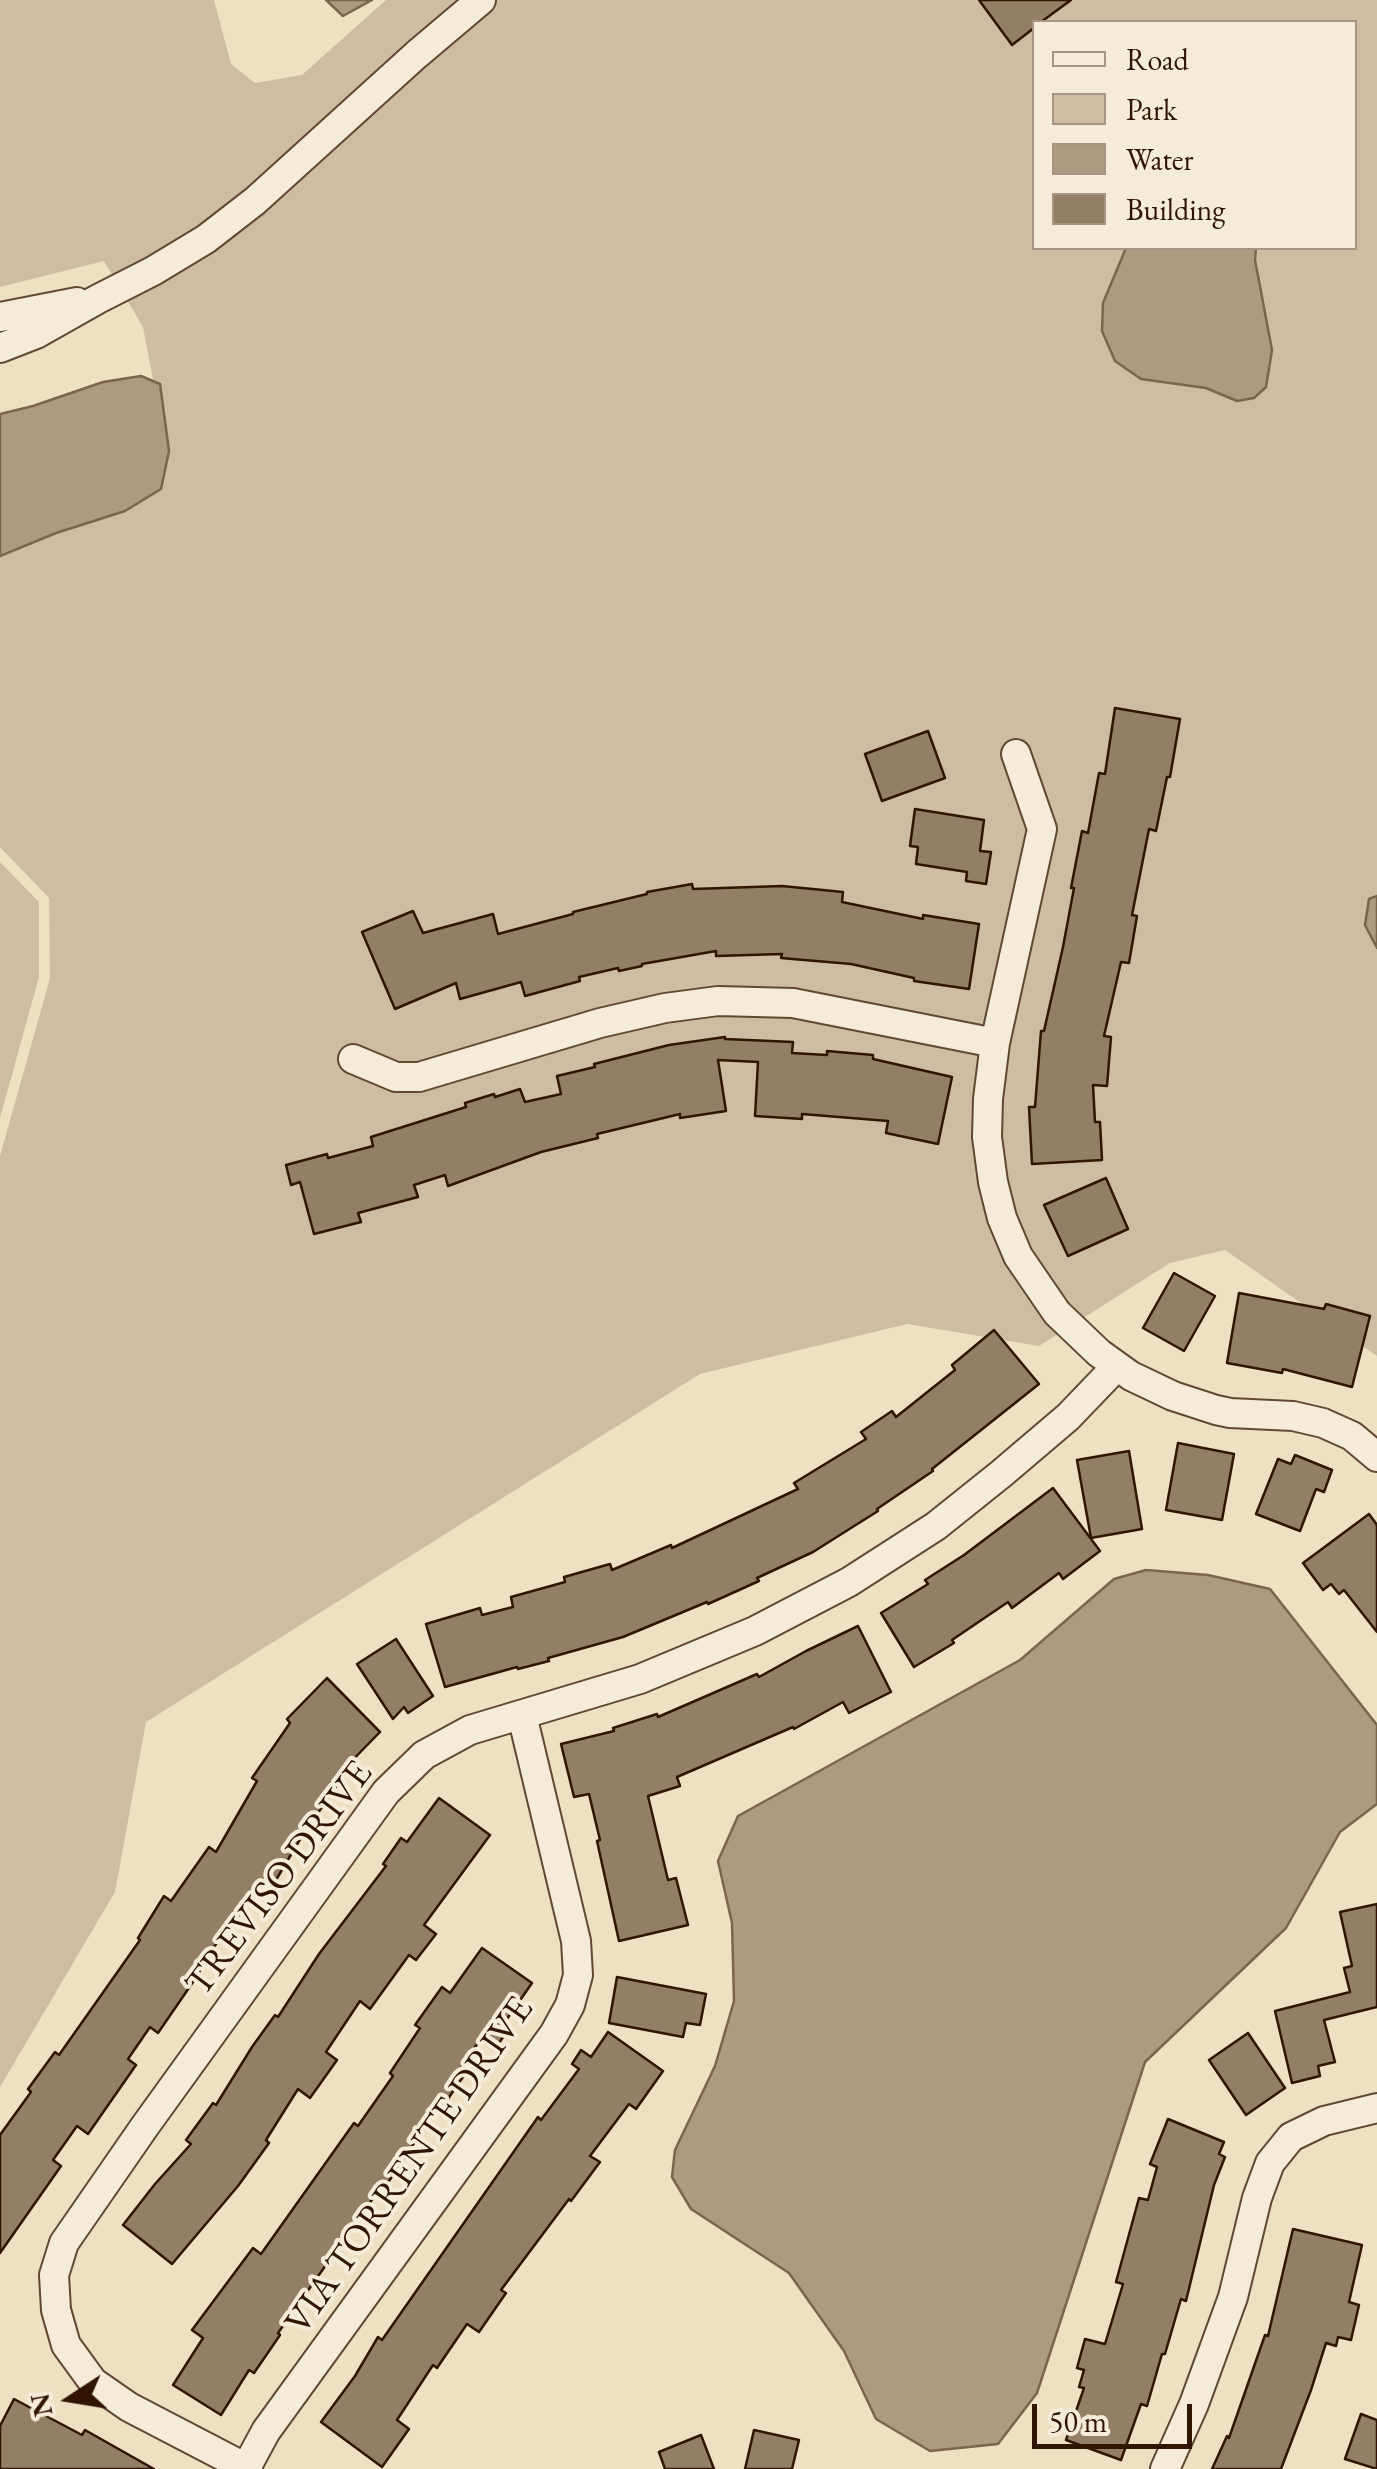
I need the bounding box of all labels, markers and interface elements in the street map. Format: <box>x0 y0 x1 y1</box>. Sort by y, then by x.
legend <box>1032 20 1357 250</box>
text: Road <box>1126 40 1189 79</box>
text: Park <box>1126 90 1177 129</box>
text: Water <box>1126 140 1194 179</box>
text: Building <box>1126 190 1225 229</box>
street label: TREVISO DRIVE <box>177 1753 383 2005</box>
street label: VIA TORRENTE DRIVE <box>276 1988 544 2344</box>
north arrow <box>20 2349 120 2449</box>
scale bar <box>1037 2384 1197 2446</box>
text: N <box>21 2390 61 2420</box>
text: 50 m <box>1049 2402 1107 2441</box>

